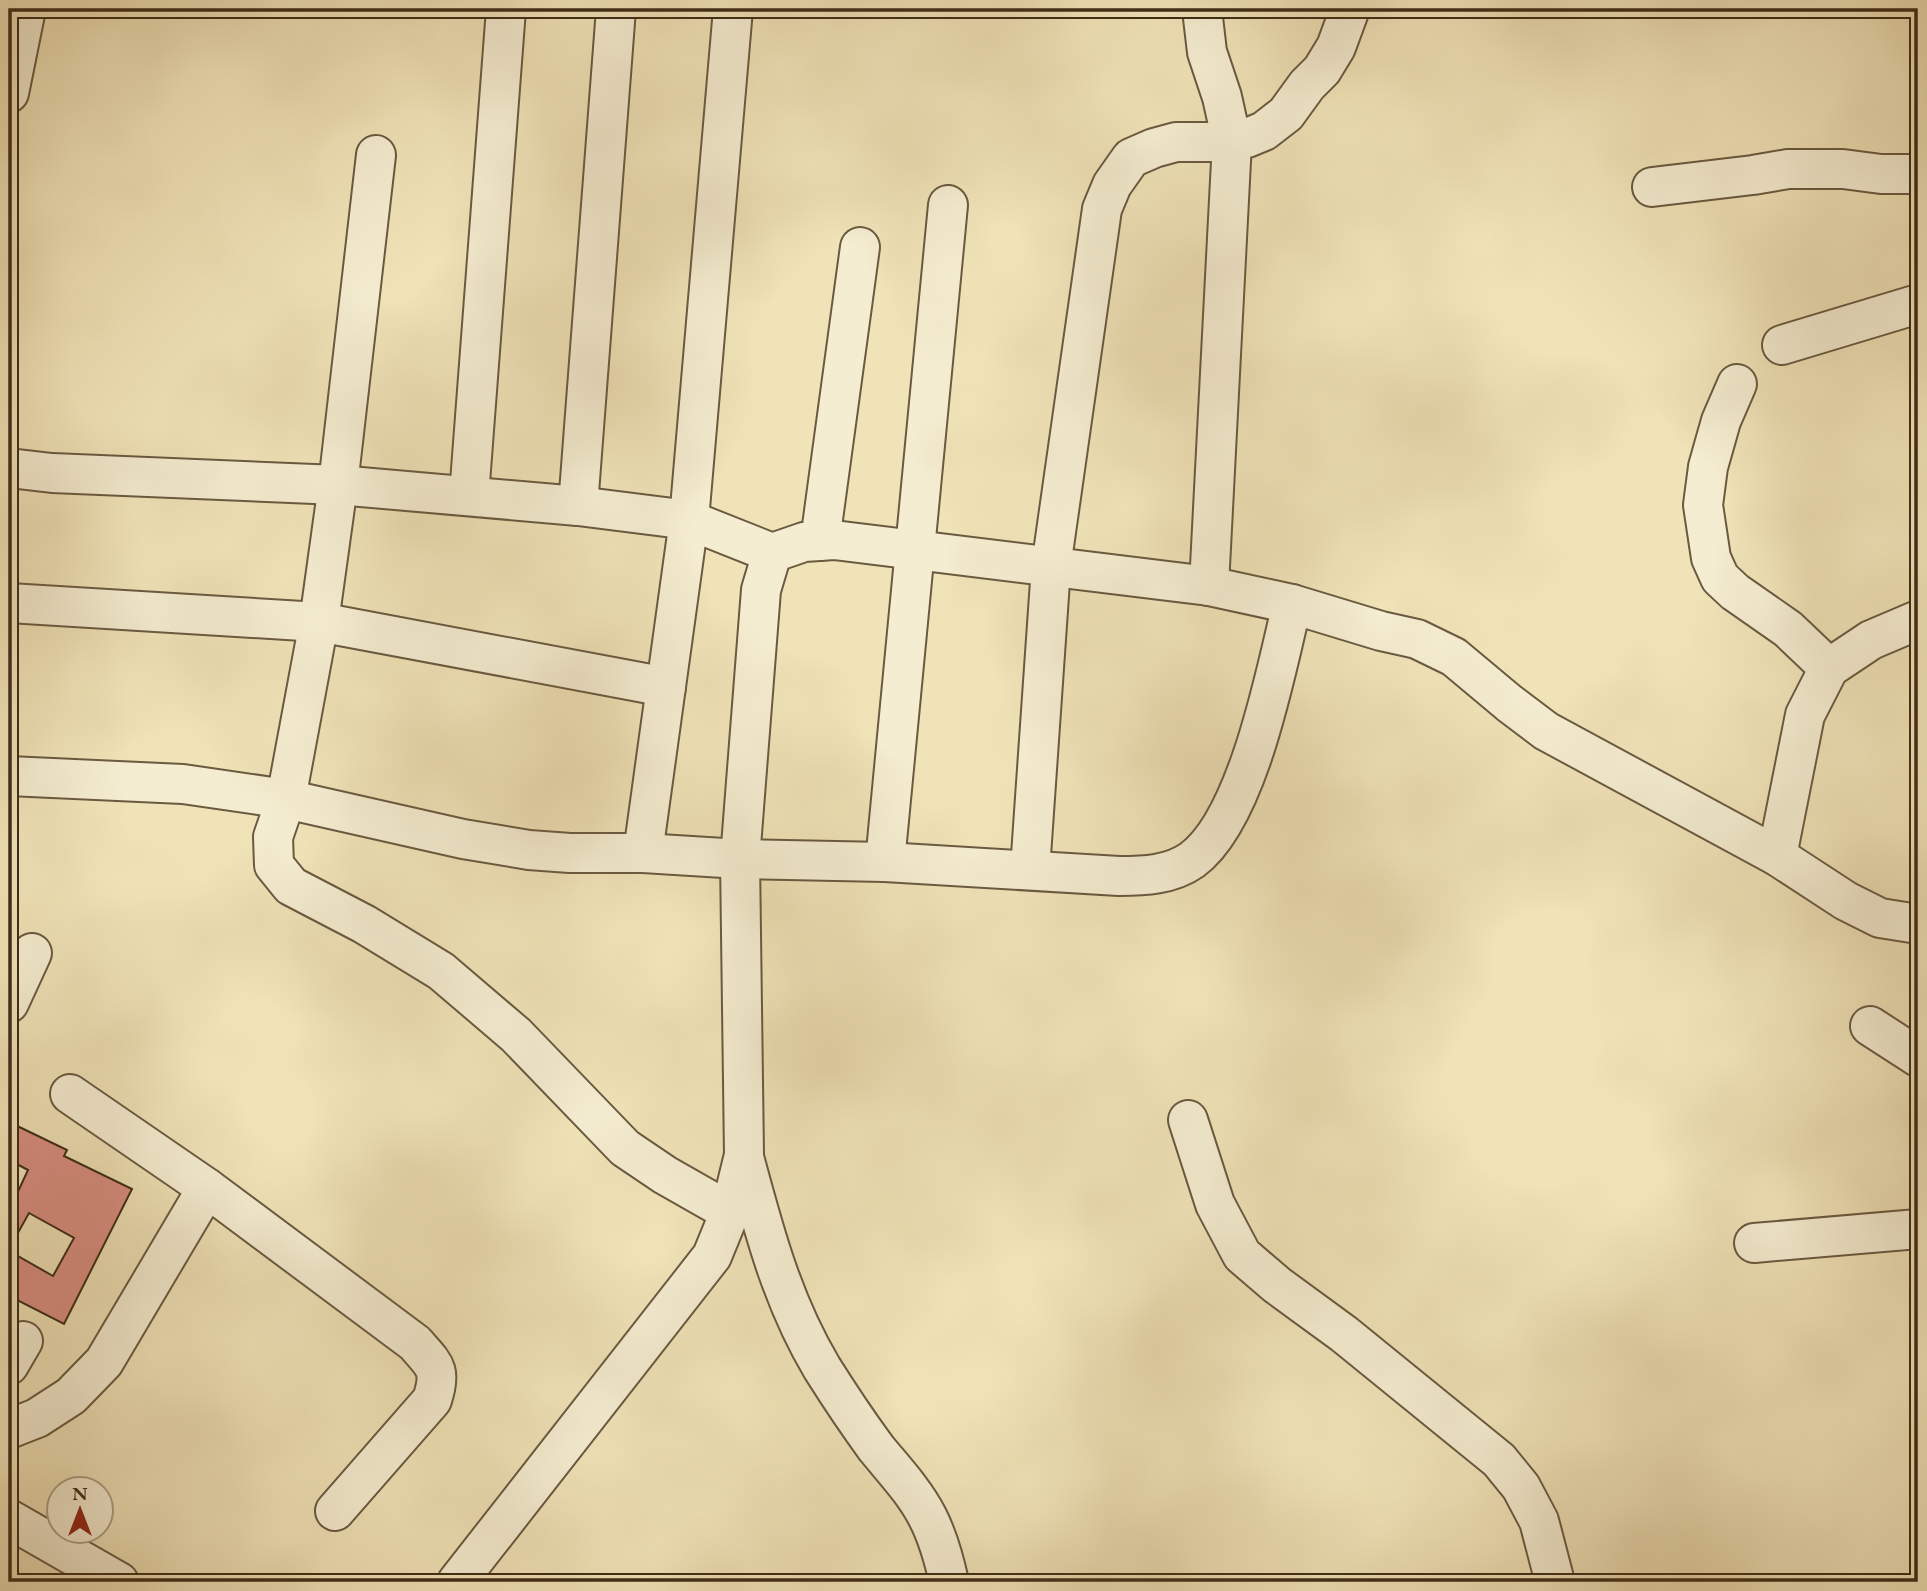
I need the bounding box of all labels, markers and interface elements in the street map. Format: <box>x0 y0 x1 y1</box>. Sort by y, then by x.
north arrow <box>46 1476 116 1546</box>
text: N <box>72 1481 88 1506</box>

